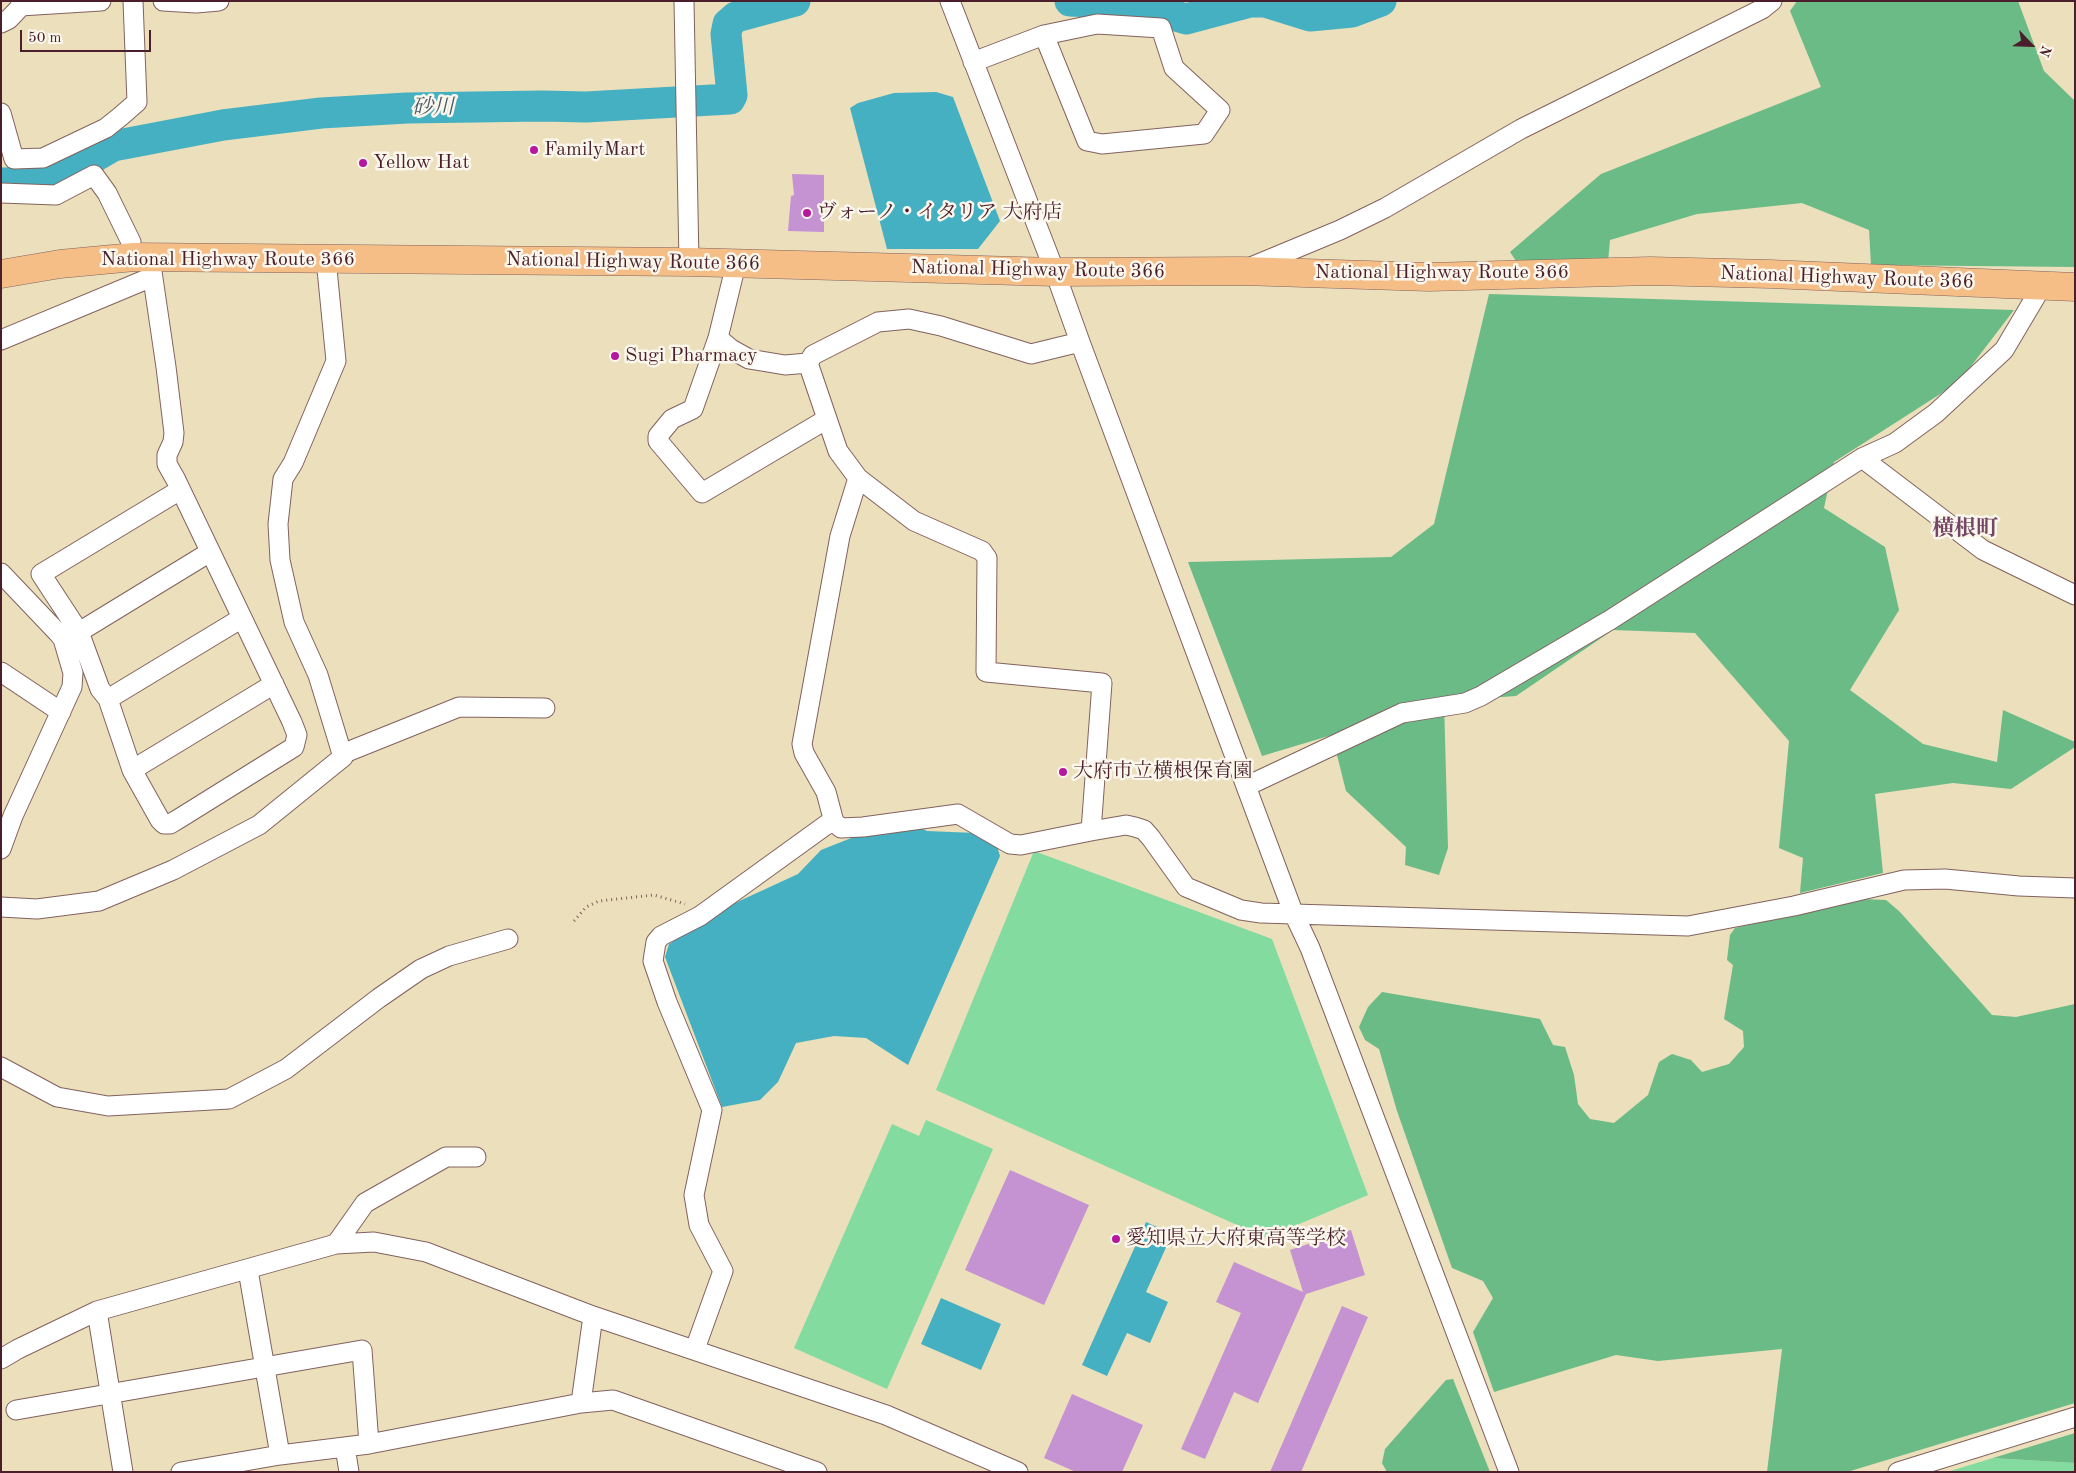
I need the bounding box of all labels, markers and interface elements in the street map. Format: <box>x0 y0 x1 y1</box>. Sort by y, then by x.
scale bar <box>22 20 154 52</box>
north arrow <box>2006 20 2056 70</box>
text: 50 m <box>28 31 62 46</box>
text: N <box>2036 43 2053 59</box>
water label: 砂川 <box>412 95 454 121</box>
place label: FamilyMart <box>544 138 645 162</box>
marker: FamilyMart <box>528 144 540 156</box>
place label: Yellow Hat <box>373 151 469 175</box>
marker: Yellow Hat <box>357 157 369 169</box>
place label: ヴォーノ・イタリア 大府店 <box>817 201 1063 225</box>
marker: ヴォーノ・イタリア 大府店 <box>801 207 813 219</box>
street label: National Highway Route 366 <box>101 248 355 272</box>
street label: National Highway Route 366 <box>506 248 760 276</box>
street label: National Highway Route 366 <box>911 256 1165 284</box>
street label: National Highway Route 366 <box>1315 261 1569 285</box>
street label: National Highway Route 366 <box>1720 262 1974 294</box>
place label: Sugi Pharmacy <box>625 344 758 368</box>
marker: Sugi Pharmacy <box>609 350 621 362</box>
district label: 横根町 <box>1932 516 1998 542</box>
place label: 大府市立横根保育園 <box>1073 760 1253 784</box>
marker: 大府市立横根保育園 <box>1057 766 1069 778</box>
place label: 愛知県立大府東高等学校 <box>1126 1227 1346 1251</box>
marker: 愛知県立大府東高等学校 <box>1110 1233 1122 1245</box>

